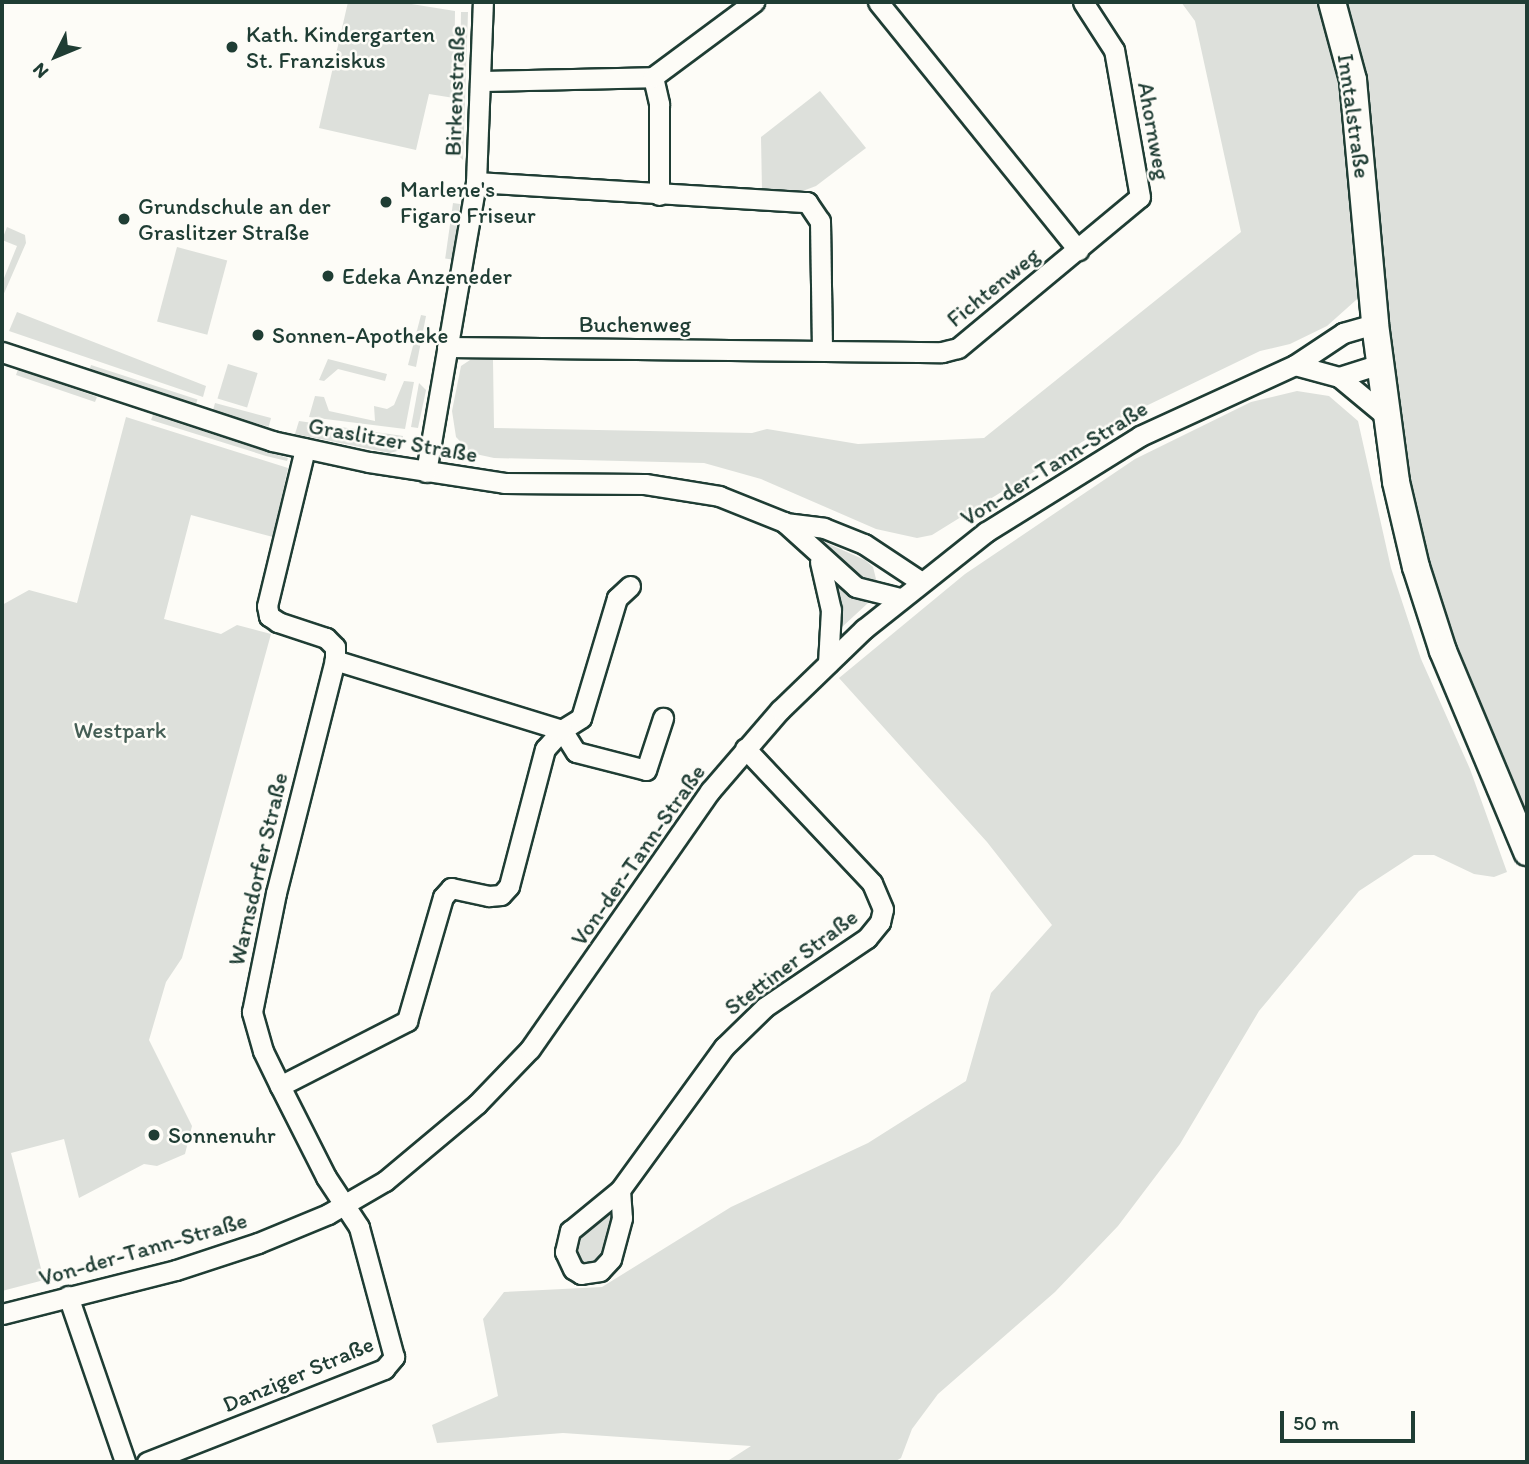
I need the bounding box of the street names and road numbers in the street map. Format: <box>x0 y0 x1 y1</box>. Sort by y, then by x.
street label: Birkenstraße <box>439 25 471 157</box>
street label: Inntalstraße <box>1332 52 1376 180</box>
street label: Ahornweg <box>1132 80 1176 182</box>
street label: Fichtenweg <box>941 241 1045 333</box>
street label: Buchenweg <box>579 310 691 338</box>
street label: Von-der-Tann-Straße <box>955 394 1153 532</box>
street label: Graslitzer Straße <box>306 412 480 468</box>
street label: Von-der-Tann-Straße <box>565 759 711 951</box>
street label: Warnsdorfer Straße <box>222 770 294 968</box>
street label: Stettiner Straße <box>719 903 863 1021</box>
street label: Von-der-Tann-Straße <box>36 1206 250 1292</box>
street label: Danziger Straße <box>219 1330 377 1418</box>

